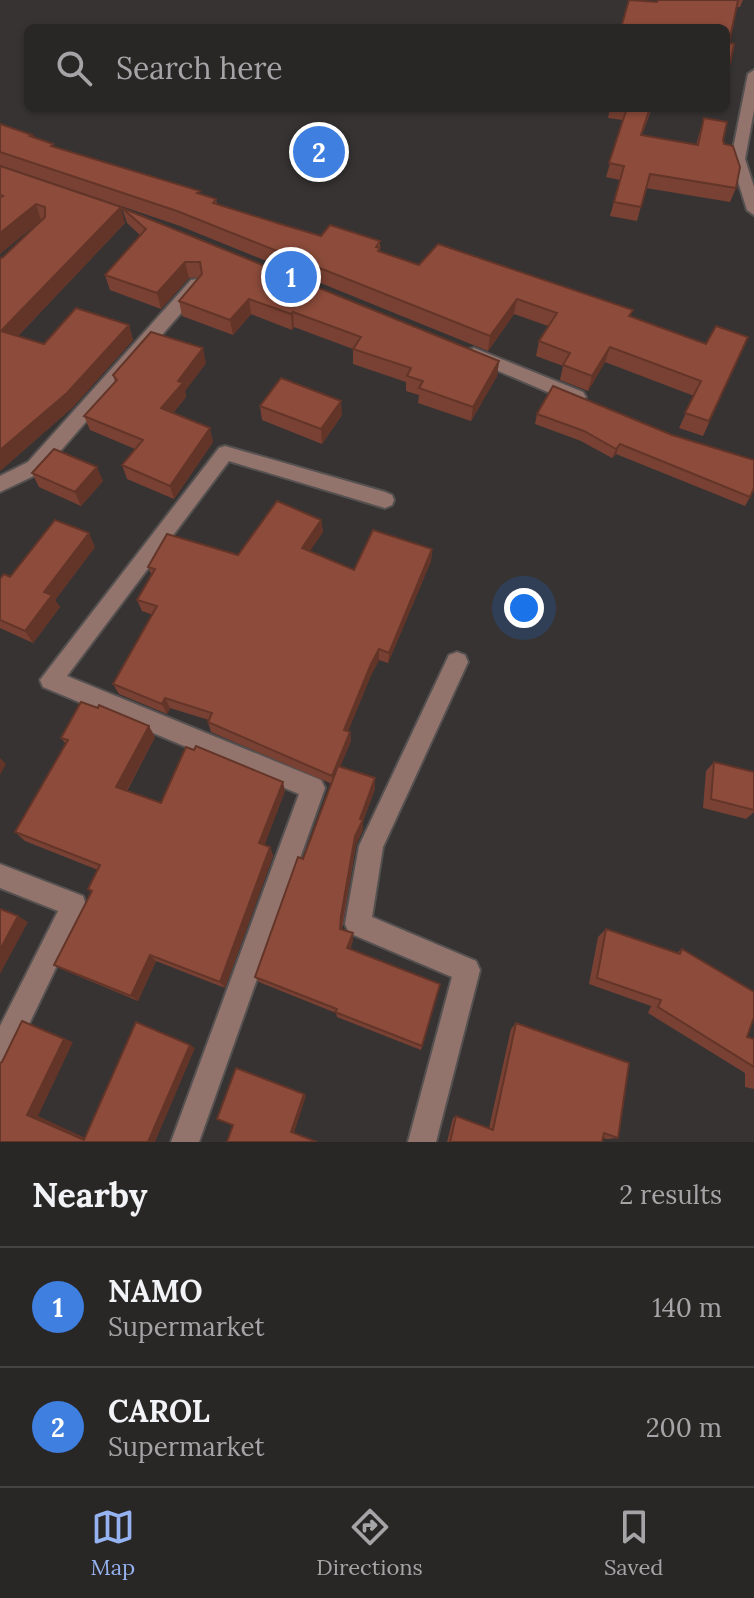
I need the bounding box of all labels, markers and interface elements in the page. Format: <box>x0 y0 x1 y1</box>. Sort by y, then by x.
search box <box>24 24 730 112</box>
icon: search <box>52 46 96 90</box>
text: Search here <box>116 49 283 87</box>
pin: 2 <box>293 122 345 182</box>
pin: 1 <box>265 247 317 307</box>
your location <box>504 588 544 628</box>
text: Nearby <box>32 1173 148 1216</box>
text: 2 results <box>619 1178 722 1211</box>
text: NAMO <box>108 1272 203 1310</box>
text: 1 <box>53 1291 63 1324</box>
text: 140 m <box>652 1291 722 1324</box>
text: Supermarket <box>108 1310 265 1343</box>
text: CAROL <box>108 1392 210 1430</box>
text: 2 <box>51 1411 65 1444</box>
text: 200 m <box>646 1411 722 1444</box>
text: Supermarket <box>108 1430 265 1463</box>
tab: Map <box>91 1505 135 1581</box>
tab: Directions <box>316 1505 423 1581</box>
tab: Saved <box>604 1505 663 1581</box>

